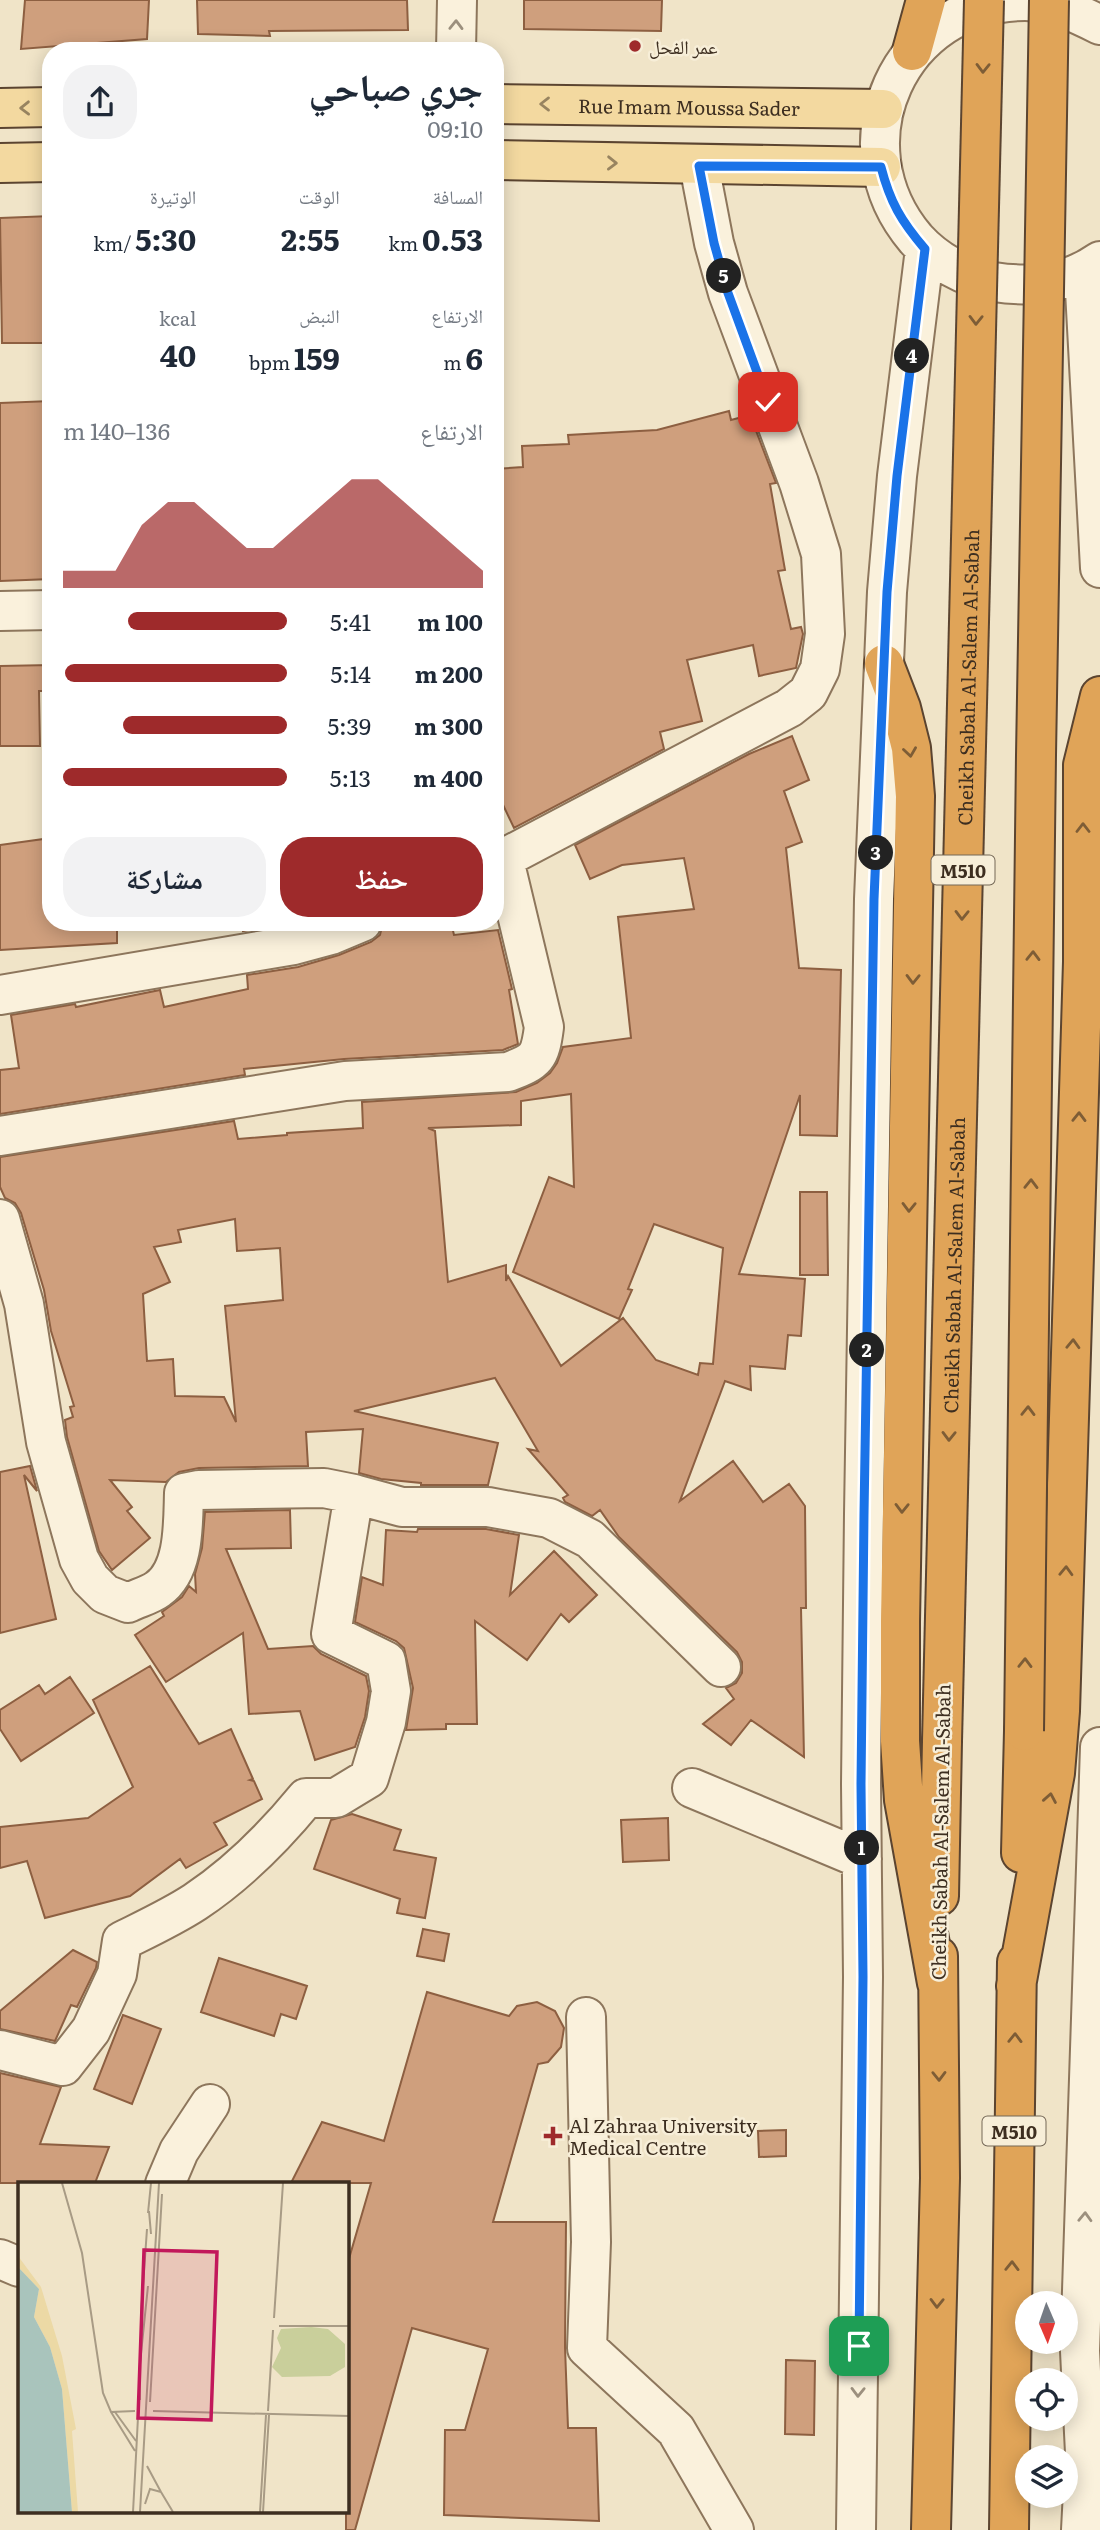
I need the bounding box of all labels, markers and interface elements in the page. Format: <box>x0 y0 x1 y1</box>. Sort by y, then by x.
one-way arrow <box>448 20 464 30</box>
place label: عمر الفحل <box>649 32 718 60</box>
marker: عمر الفحل <box>627 38 643 54</box>
text: جري صباحي <box>308 56 483 113</box>
one-way arrow <box>975 63 990 74</box>
button: share <box>63 65 137 139</box>
street label: Rue Imam Moussa Sader <box>578 91 800 122</box>
one-way arrow <box>539 97 550 112</box>
one-way arrow <box>20 100 31 115</box>
text: 09:10 <box>427 111 483 145</box>
one-way arrow <box>607 156 618 171</box>
text: الوتيرة <box>150 182 196 210</box>
text: الوقت <box>299 182 340 210</box>
text: المسافة <box>433 182 483 210</box>
text: 5:30 <box>135 216 196 260</box>
text: 2:55 <box>281 216 340 260</box>
text: 0.53 <box>422 216 483 260</box>
text: /km <box>93 229 135 257</box>
text: km <box>388 229 422 257</box>
pin: 5 <box>706 258 742 294</box>
text: 5 <box>718 261 729 289</box>
text: النبض <box>299 301 340 329</box>
text: الارتفاع <box>431 301 483 329</box>
text: kcal <box>159 304 196 332</box>
one-way arrow <box>969 315 984 326</box>
text: 40 <box>160 332 196 376</box>
text: 159 <box>294 335 340 379</box>
text: 6 <box>465 335 483 379</box>
pin: 4 <box>894 338 930 374</box>
text: 4 <box>906 341 917 369</box>
text: bpm <box>249 348 294 376</box>
text: m <box>443 348 465 376</box>
pin <box>738 372 798 432</box>
icon: check <box>749 383 787 421</box>
text: 136–140 m <box>63 413 170 447</box>
text: الارتفاع <box>420 413 483 447</box>
street label: Cheikh Sabah Al-Salem Al-Sabah <box>950 529 985 826</box>
text: 5:41 <box>330 604 371 638</box>
text: 100 m <box>418 604 483 638</box>
text: 5:14 <box>331 656 371 690</box>
text: 200 m <box>415 656 483 690</box>
text: 5:39 <box>327 708 371 742</box>
text: 300 m <box>414 708 483 742</box>
one-way arrow <box>903 746 918 758</box>
text: 5:13 <box>330 760 371 794</box>
text: 400 m <box>413 760 483 794</box>
one-way arrow <box>1075 823 1091 833</box>
pin: 3 <box>858 836 894 870</box>
button: مشاركة <box>63 837 266 917</box>
button: حفظ <box>280 837 483 917</box>
text: 3 <box>870 838 881 866</box>
road number: M510 <box>932 856 995 884</box>
one-way arrow <box>954 910 970 921</box>
one-way arrow <box>1025 950 1041 961</box>
one-way arrow <box>906 974 921 985</box>
one-way arrow <box>1071 1111 1087 1121</box>
street label: Cheikh Sabah Al-Salem Al-Sabah <box>936 1117 971 1414</box>
one-way arrow <box>1023 1178 1038 1189</box>
one-way arrow <box>901 1202 916 1213</box>
pin: 2 <box>850 1332 884 1368</box>
text: 2 <box>861 1335 872 1363</box>
one-way arrow <box>1065 1338 1080 1349</box>
one-way arrow <box>1020 1405 1036 1416</box>
one-way arrow <box>941 1432 957 1442</box>
one-way arrow <box>895 1503 910 1514</box>
one-way arrow <box>1058 1566 1073 1577</box>
one-way arrow <box>1017 1657 1033 1668</box>
street label: Cheikh Sabah Al-Salem Al-Sabah <box>923 1684 957 1980</box>
one-way arrow <box>1042 1792 1057 1804</box>
pin: 1 <box>844 1830 880 1866</box>
text: 1 <box>858 1833 865 1861</box>
one-way arrow <box>1007 2033 1023 2043</box>
one-way arrow <box>931 2070 946 2081</box>
place label: Al Zahraa University Medical Centre <box>569 2111 757 2161</box>
road number: M510 <box>982 2116 1046 2146</box>
marker: Al Zahraa University Medical Centre <box>543 2126 563 2146</box>
inset map <box>18 2182 348 2512</box>
one-way arrow <box>1077 2211 1092 2222</box>
one-way arrow <box>1005 2260 1020 2271</box>
north arrow <box>1015 2291 1078 2354</box>
map controls <box>1015 2291 1078 2508</box>
one-way arrow <box>929 2298 945 2309</box>
pin <box>829 2316 889 2376</box>
icon: arrive <box>840 2327 878 2365</box>
button: locate <box>1015 2368 1078 2431</box>
one-way arrow <box>850 2387 866 2397</box>
button: layers <box>1015 2445 1078 2508</box>

